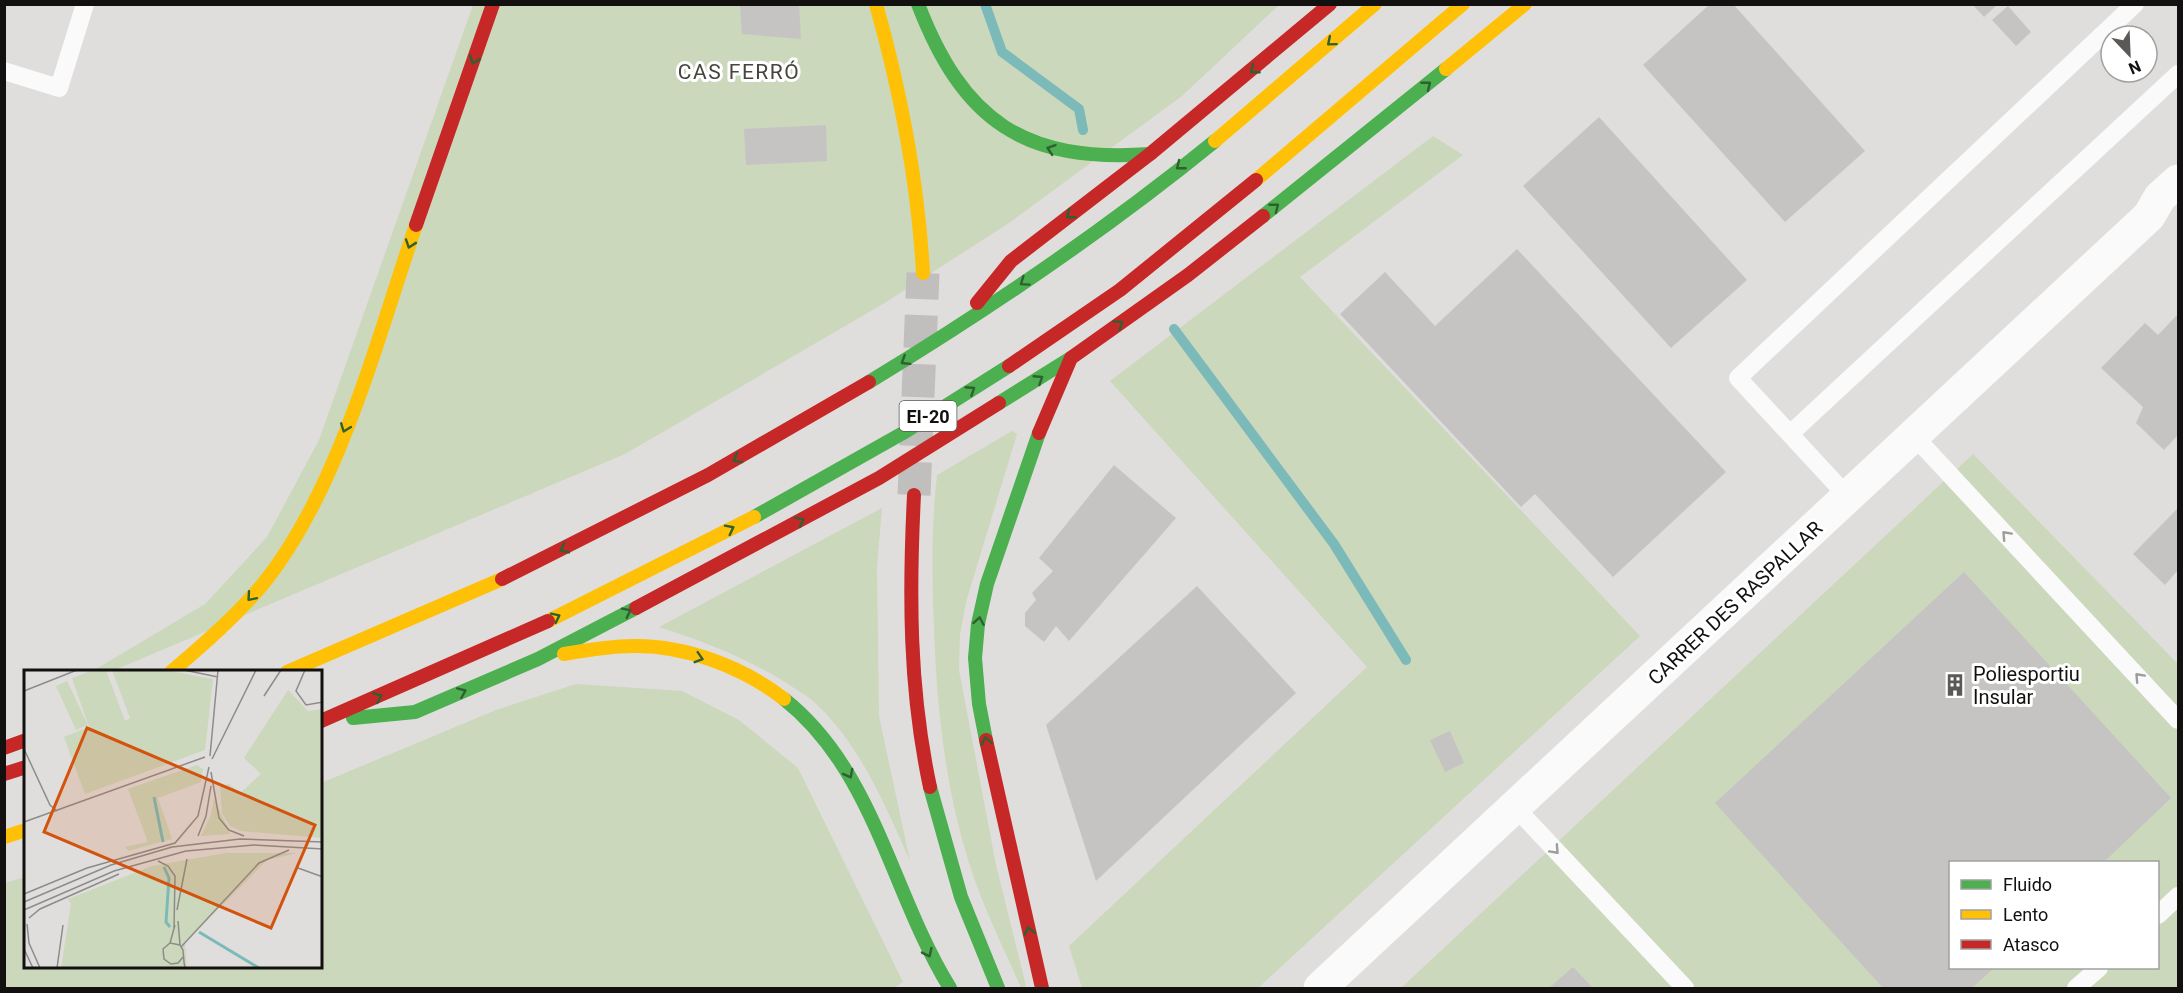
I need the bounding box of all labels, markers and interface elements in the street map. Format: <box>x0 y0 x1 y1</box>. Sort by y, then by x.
north arrow <box>2099 24 2159 84</box>
one-way arrow <box>1327 35 1338 46</box>
one-way arrow <box>469 54 482 65</box>
text: N <box>2126 56 2144 78</box>
district label: CAS FERRÓ <box>678 60 800 84</box>
one-way arrow <box>1249 62 1260 73</box>
one-way arrow <box>1420 81 1431 92</box>
one-way arrow <box>1046 143 1057 156</box>
one-way arrow <box>1176 159 1187 170</box>
one-way arrow <box>1268 203 1279 214</box>
one-way arrow <box>1066 207 1077 218</box>
one-way arrow <box>405 238 418 249</box>
one-way arrow <box>1019 275 1030 286</box>
one-way arrow <box>1113 320 1124 331</box>
one-way arrow <box>901 353 912 364</box>
one-way arrow <box>1033 375 1044 386</box>
one-way arrow <box>964 386 975 397</box>
road number: EI-20 <box>900 401 956 431</box>
one-way arrow <box>340 422 352 433</box>
one-way arrow <box>733 452 743 463</box>
street label: CARRER DES RASPALLAR <box>1643 516 1827 690</box>
one-way arrow <box>793 517 804 528</box>
one-way arrow <box>723 525 734 536</box>
one-way arrow <box>2002 531 2013 542</box>
one-way arrow <box>560 542 571 554</box>
one-way arrow <box>247 590 258 601</box>
one-way arrow <box>621 608 632 620</box>
one-way arrow <box>549 613 560 625</box>
one-way arrow <box>972 617 985 627</box>
one-way arrow <box>693 651 704 663</box>
place label: Poliesportiu Insular <box>1973 662 2080 709</box>
inset map <box>24 670 322 969</box>
building icon: Poliesportiu Insular <box>1942 672 1968 698</box>
one-way arrow <box>2135 674 2146 685</box>
one-way arrow <box>455 687 466 699</box>
one-way arrow <box>371 692 382 704</box>
one-way arrow <box>980 737 993 747</box>
one-way arrow <box>842 768 853 779</box>
one-way arrow <box>1548 843 1559 854</box>
legend <box>1949 861 2159 969</box>
text: Fluido <box>2003 874 2052 895</box>
text: Lento <box>2003 904 2048 925</box>
one-way arrow <box>1023 927 1036 937</box>
text: Atasco <box>2003 934 2059 955</box>
one-way arrow <box>920 946 932 957</box>

